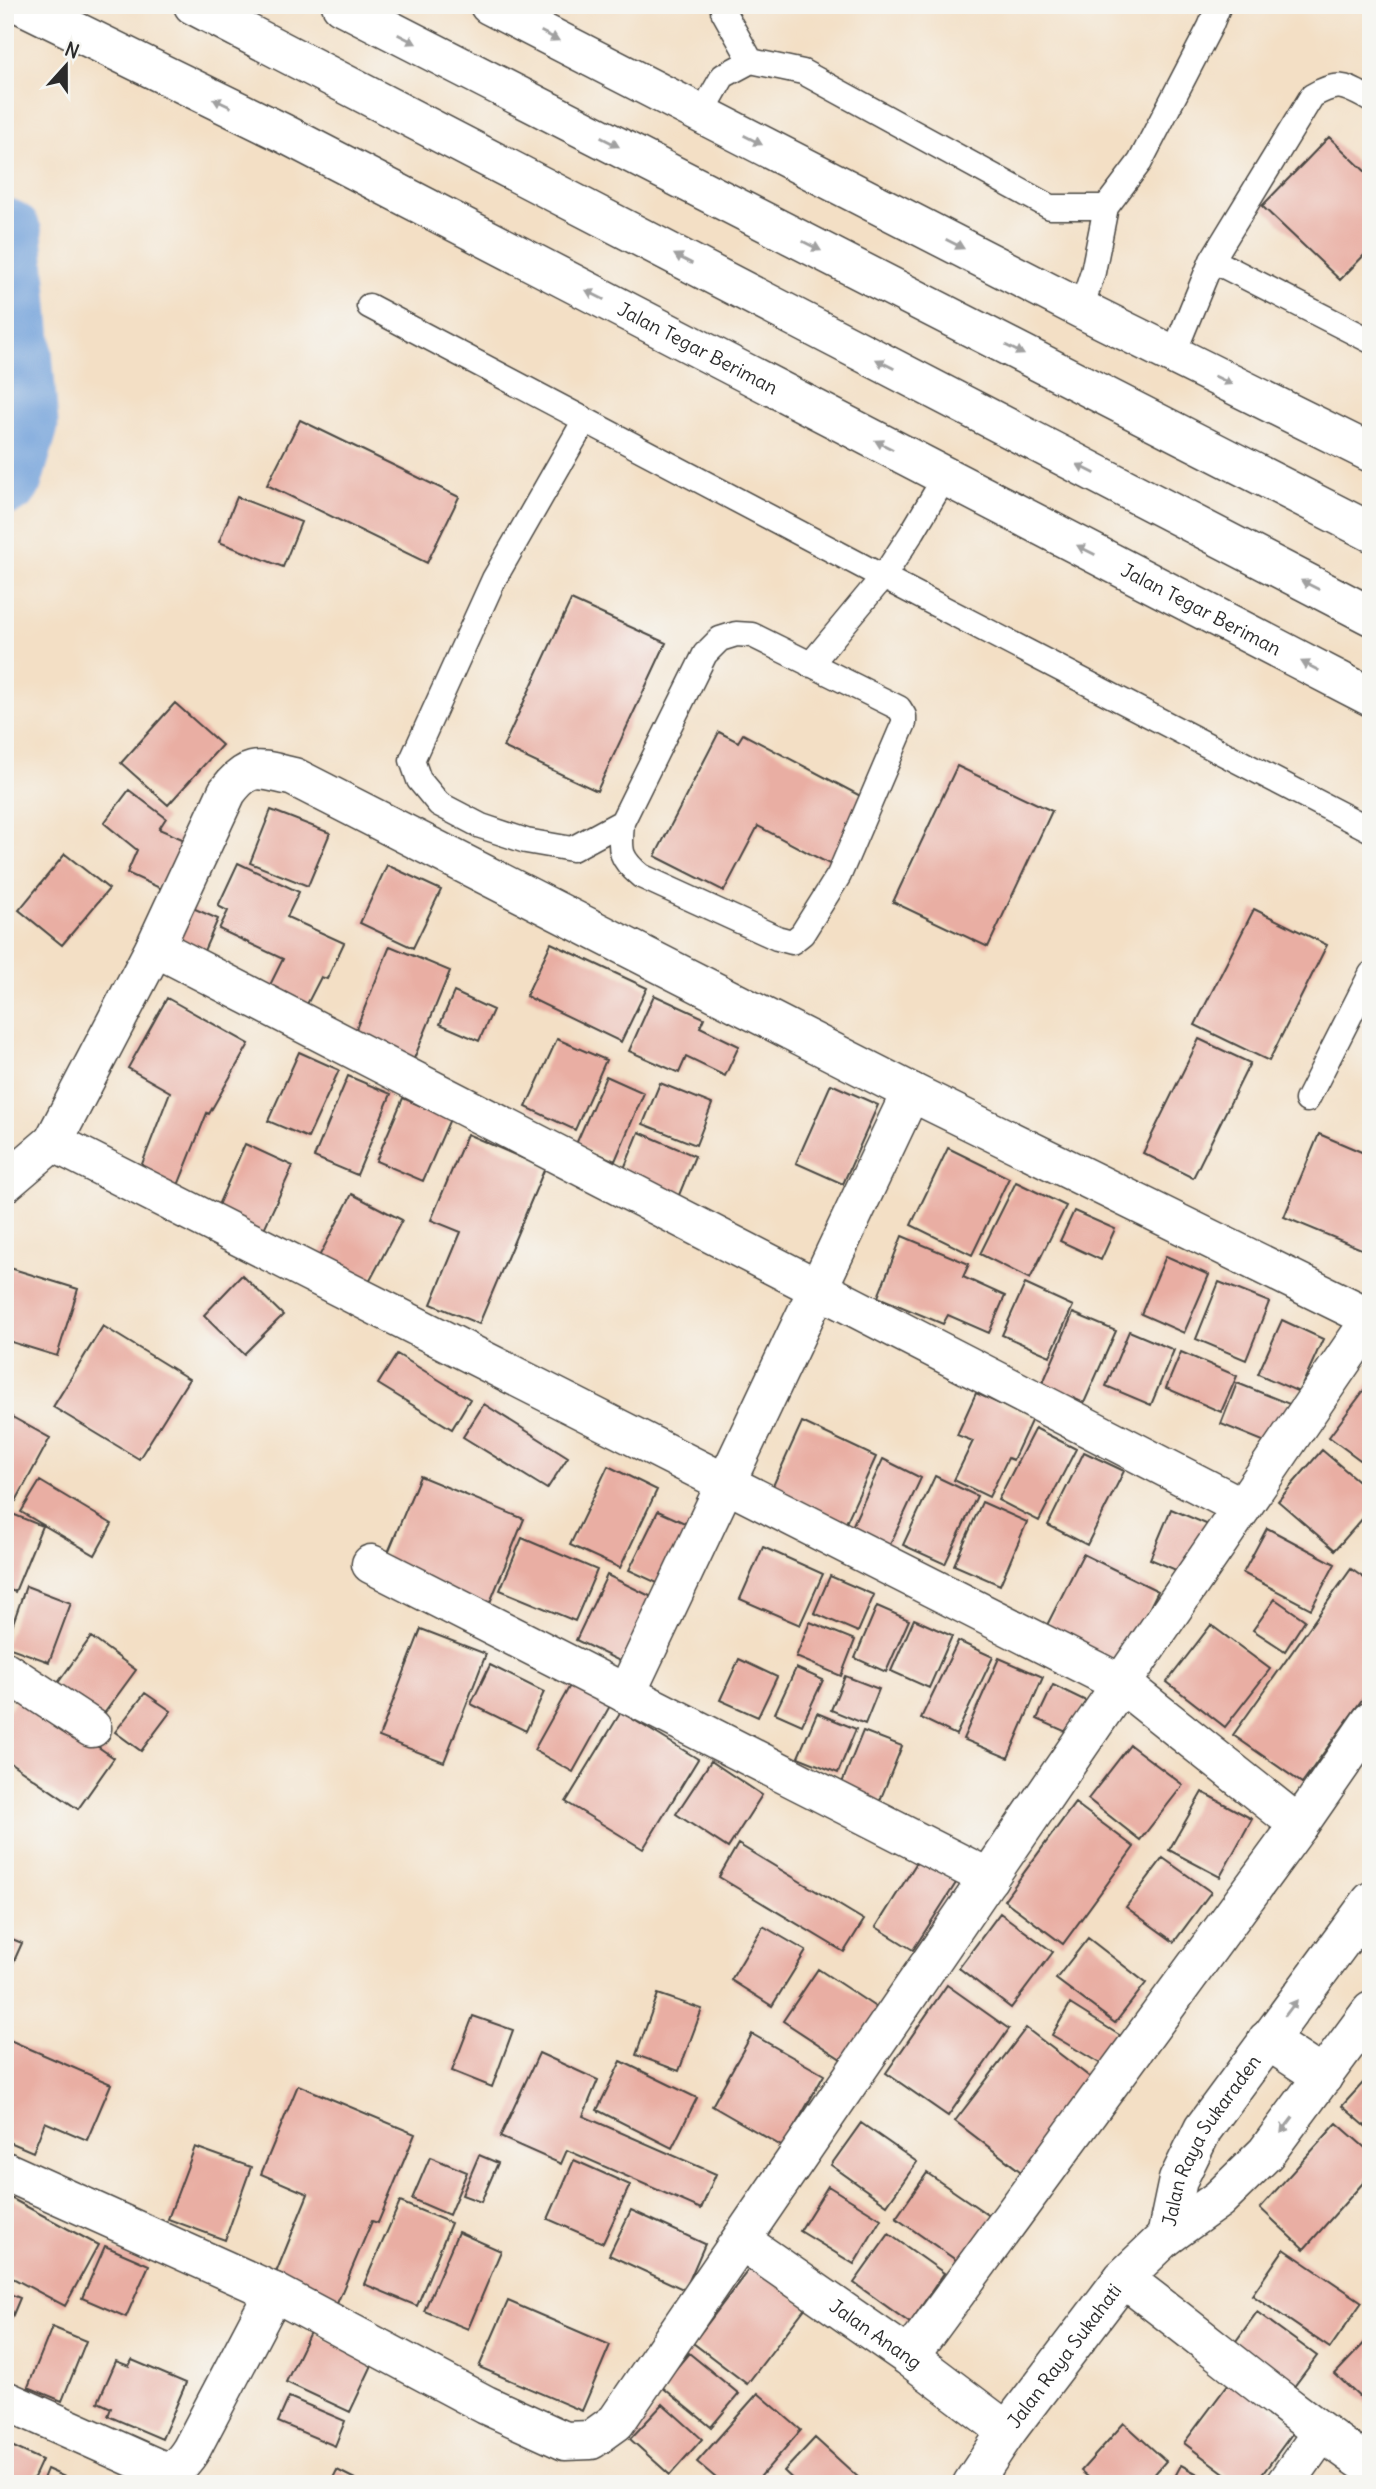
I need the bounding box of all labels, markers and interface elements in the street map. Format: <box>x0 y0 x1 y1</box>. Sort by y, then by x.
one-way arrow <box>540 31 560 42</box>
north arrow <box>32 32 102 102</box>
one-way arrow <box>397 33 417 44</box>
text: N <box>62 37 83 64</box>
one-way arrow <box>212 98 232 109</box>
one-way arrow <box>743 134 763 145</box>
one-way arrow <box>600 137 620 148</box>
one-way arrow <box>945 238 965 249</box>
one-way arrow <box>802 240 822 252</box>
one-way arrow <box>672 254 692 266</box>
one-way arrow <box>585 290 605 302</box>
street label: Jalan Tegar Beriman <box>614 297 782 399</box>
one-way arrow <box>1005 344 1025 355</box>
one-way arrow <box>875 358 894 370</box>
one-way arrow <box>1213 374 1233 386</box>
one-way arrow <box>874 440 894 452</box>
one-way arrow <box>1077 463 1096 475</box>
one-way arrow <box>1077 544 1096 556</box>
street label: Jalan Tegar Beriman <box>1117 558 1285 660</box>
one-way arrow <box>1300 579 1320 591</box>
one-way arrow <box>1300 660 1320 672</box>
one-way arrow <box>1284 1999 1298 2017</box>
street label: Jalan Raya Sukaraden <box>1157 2050 1266 2228</box>
one-way arrow <box>1280 2116 1294 2135</box>
street label: Jalan Raya Sukahati <box>1002 2279 1126 2433</box>
street label: Jalan Anang <box>825 2294 927 2374</box>

